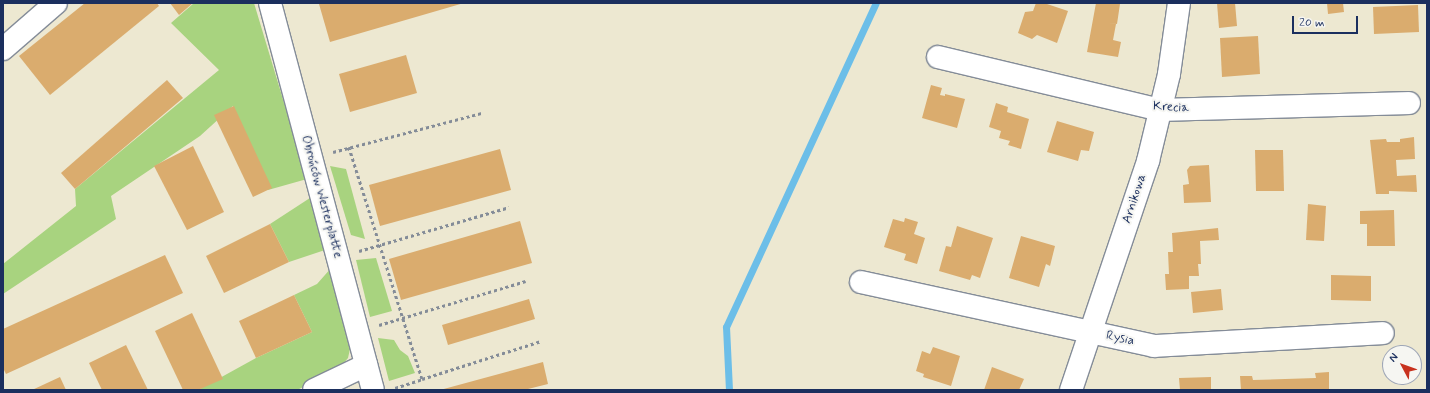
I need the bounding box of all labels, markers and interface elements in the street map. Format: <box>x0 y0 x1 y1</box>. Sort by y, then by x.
scale bar <box>1294 8 1360 34</box>
text: 20 m <box>1299 15 1325 31</box>
street label: Krecia <box>1153 99 1189 117</box>
street label: Obrońców Westerplatte <box>297 133 345 261</box>
street label: Arnikowa <box>1120 172 1150 226</box>
street label: Rysia <box>1104 328 1136 350</box>
north arrow <box>1382 345 1422 385</box>
text: N <box>1386 350 1401 365</box>

